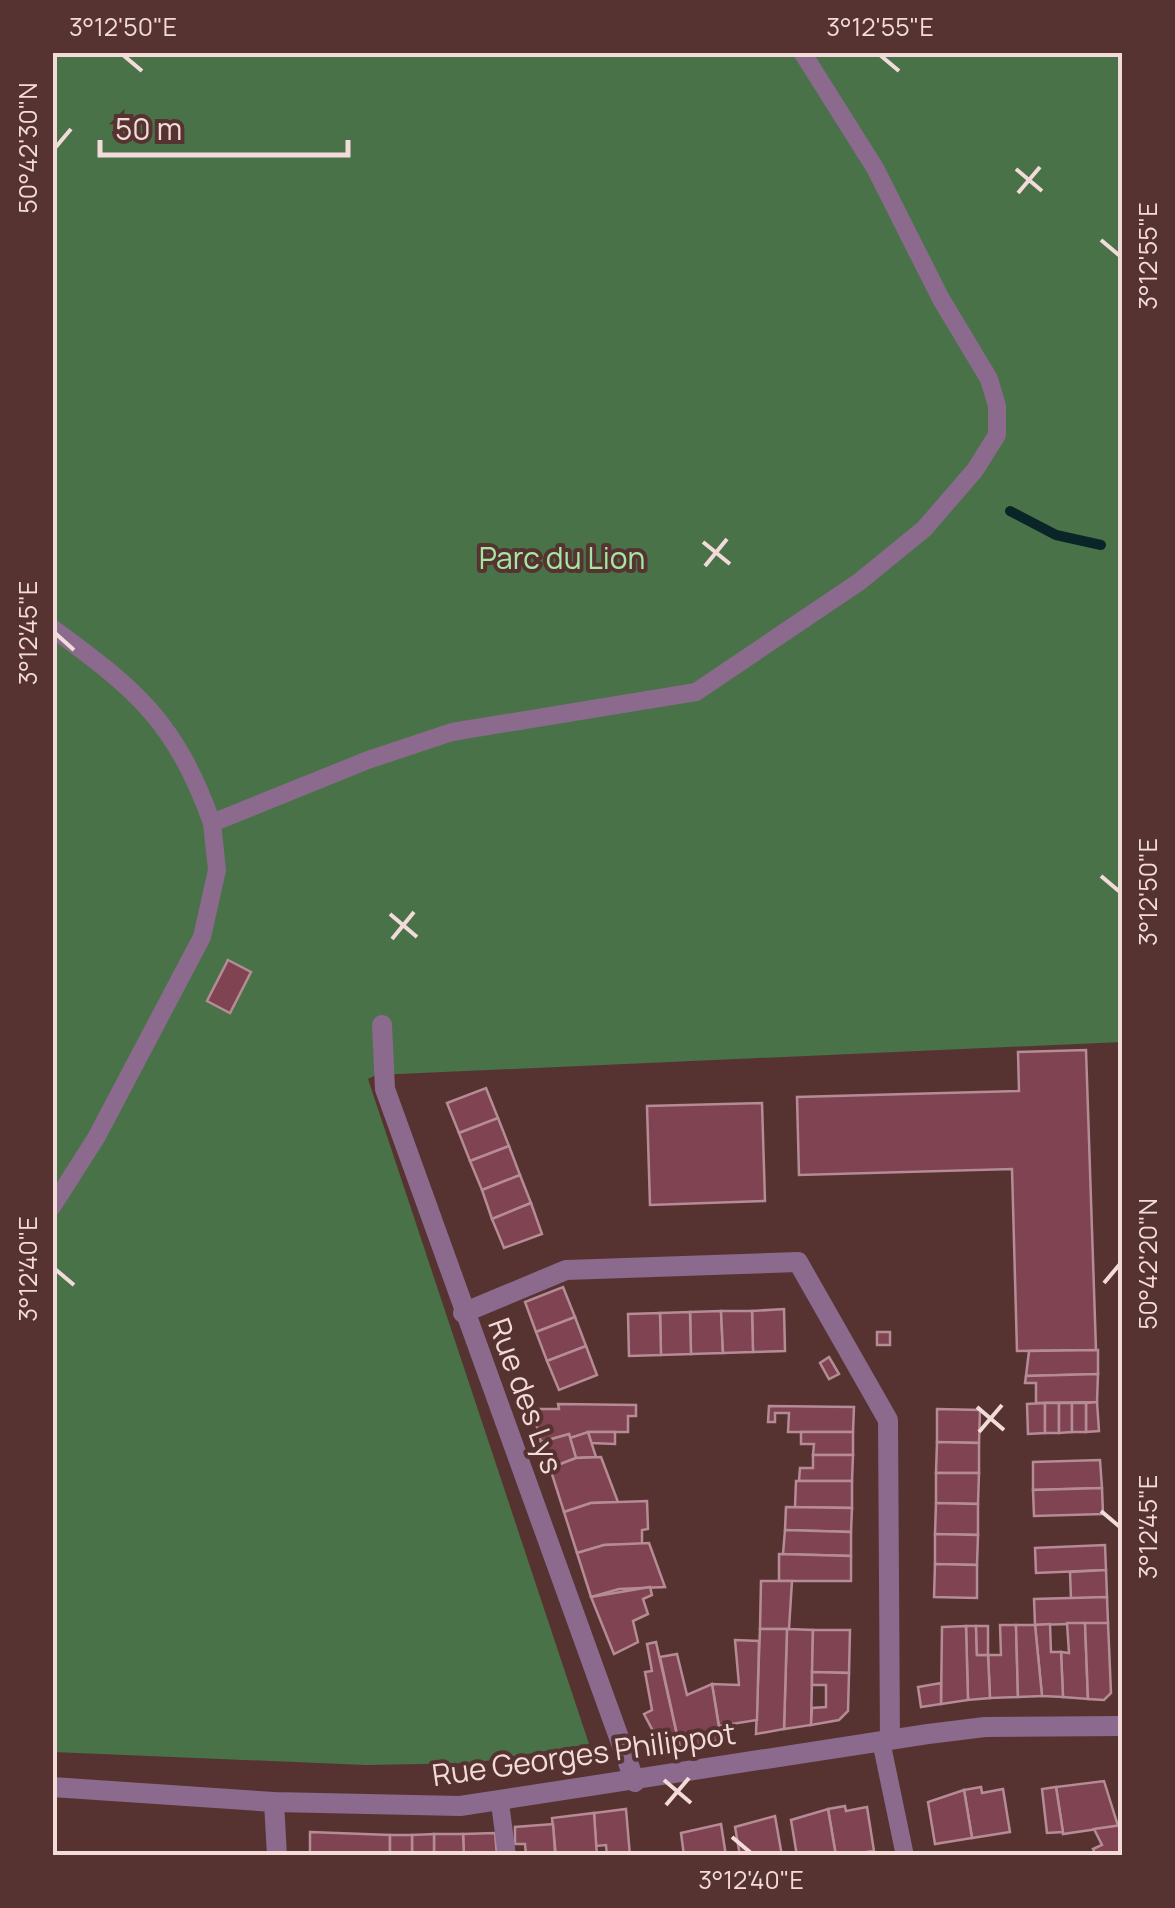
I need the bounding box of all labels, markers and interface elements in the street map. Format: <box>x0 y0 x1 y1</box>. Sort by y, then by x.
text: 3°12'50"E <box>69 9 177 44</box>
text: 3°12'55"E <box>826 9 934 44</box>
text: 50°42'30"N <box>10 82 45 214</box>
scale bar <box>100 95 348 157</box>
text: 50 m <box>115 108 182 149</box>
text: 3°12'55"E <box>1130 202 1165 310</box>
park label: Parc du Lion <box>479 537 645 578</box>
text: 3°12'45"E <box>10 581 45 685</box>
text: 3°12'50"E <box>1130 838 1165 946</box>
text: 50°42'20"N <box>1130 1198 1165 1330</box>
text: 3°12'40"E <box>10 1216 45 1322</box>
street label: Rue des Lys <box>479 1312 574 1479</box>
text: 3°12'45"E <box>1130 1475 1165 1579</box>
street label: Rue Georges Philippot <box>429 1712 738 1795</box>
text: 3°12'40"E <box>698 1862 804 1897</box>

